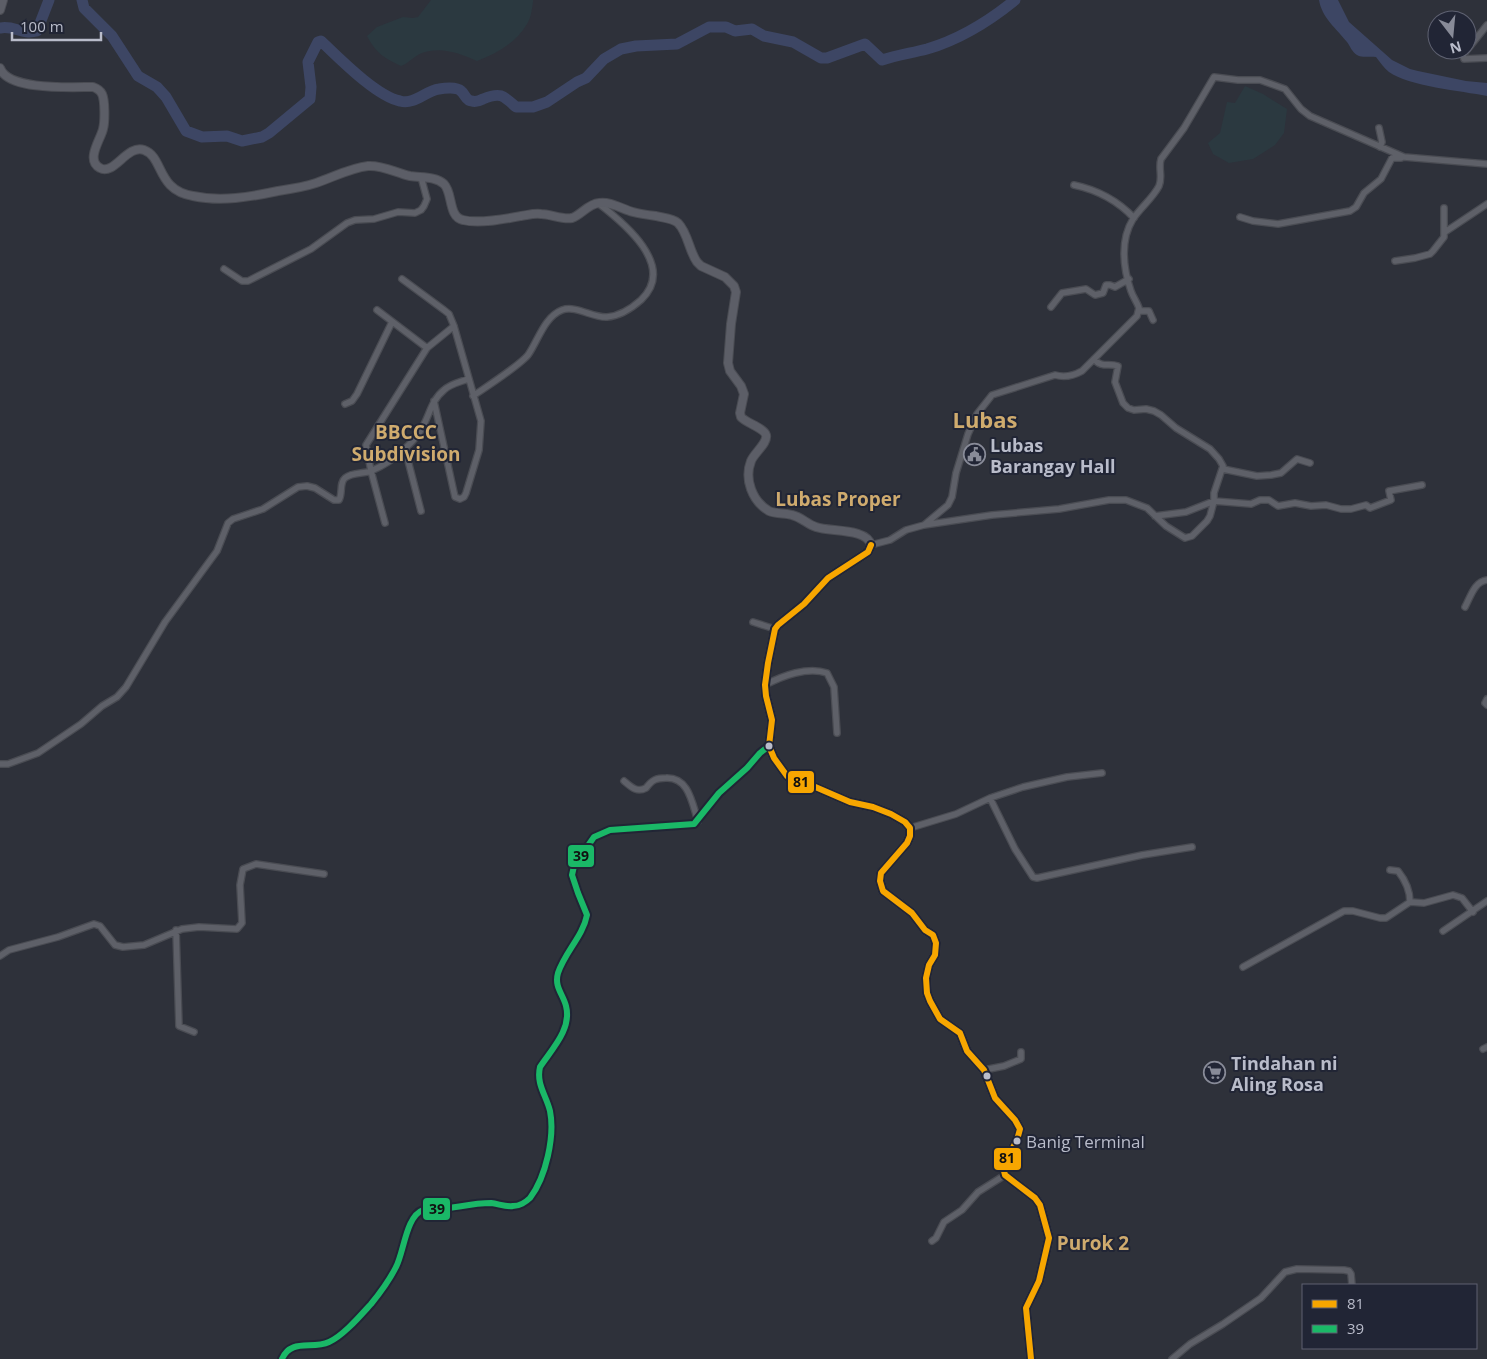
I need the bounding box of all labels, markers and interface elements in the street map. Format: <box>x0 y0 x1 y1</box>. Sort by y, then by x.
scale bar <box>12 10 101 42</box>
north arrow <box>1427 10 1477 60</box>
text: 100 m <box>20 16 64 36</box>
text: N <box>1448 37 1464 59</box>
district label: Lubas <box>952 404 1018 434</box>
district label: BBCCC Subdivision <box>352 419 460 467</box>
place label: Lubas Barangay Hall <box>990 433 1115 478</box>
public building icon: Lubas Barangay Hall <box>962 443 986 467</box>
district label: Lubas Proper <box>775 486 901 512</box>
unlabelled marker <box>764 741 774 751</box>
line badge: 81 <box>787 770 815 794</box>
text: 81 <box>793 772 809 791</box>
line badge: 39 <box>567 844 595 868</box>
text: 39 <box>573 846 589 865</box>
place label: Tindahan ni Aling Rosa <box>1231 1051 1338 1096</box>
supermarket icon: Tindahan ni Aling Rosa <box>1203 1061 1227 1085</box>
unlabelled marker <box>982 1071 992 1081</box>
place label: Banig Terminal <box>1026 1130 1145 1153</box>
marker: Banig Terminal <box>1012 1136 1022 1146</box>
line badge: 81 <box>993 1147 1022 1171</box>
text: 81 <box>999 1148 1015 1167</box>
line badge: 39 <box>422 1197 451 1221</box>
text: 39 <box>429 1199 445 1218</box>
district label: Purok 2 <box>1057 1230 1129 1256</box>
legend <box>1302 1284 1477 1349</box>
text: 81 <box>1347 1293 1364 1313</box>
text: 39 <box>1347 1318 1364 1338</box>

